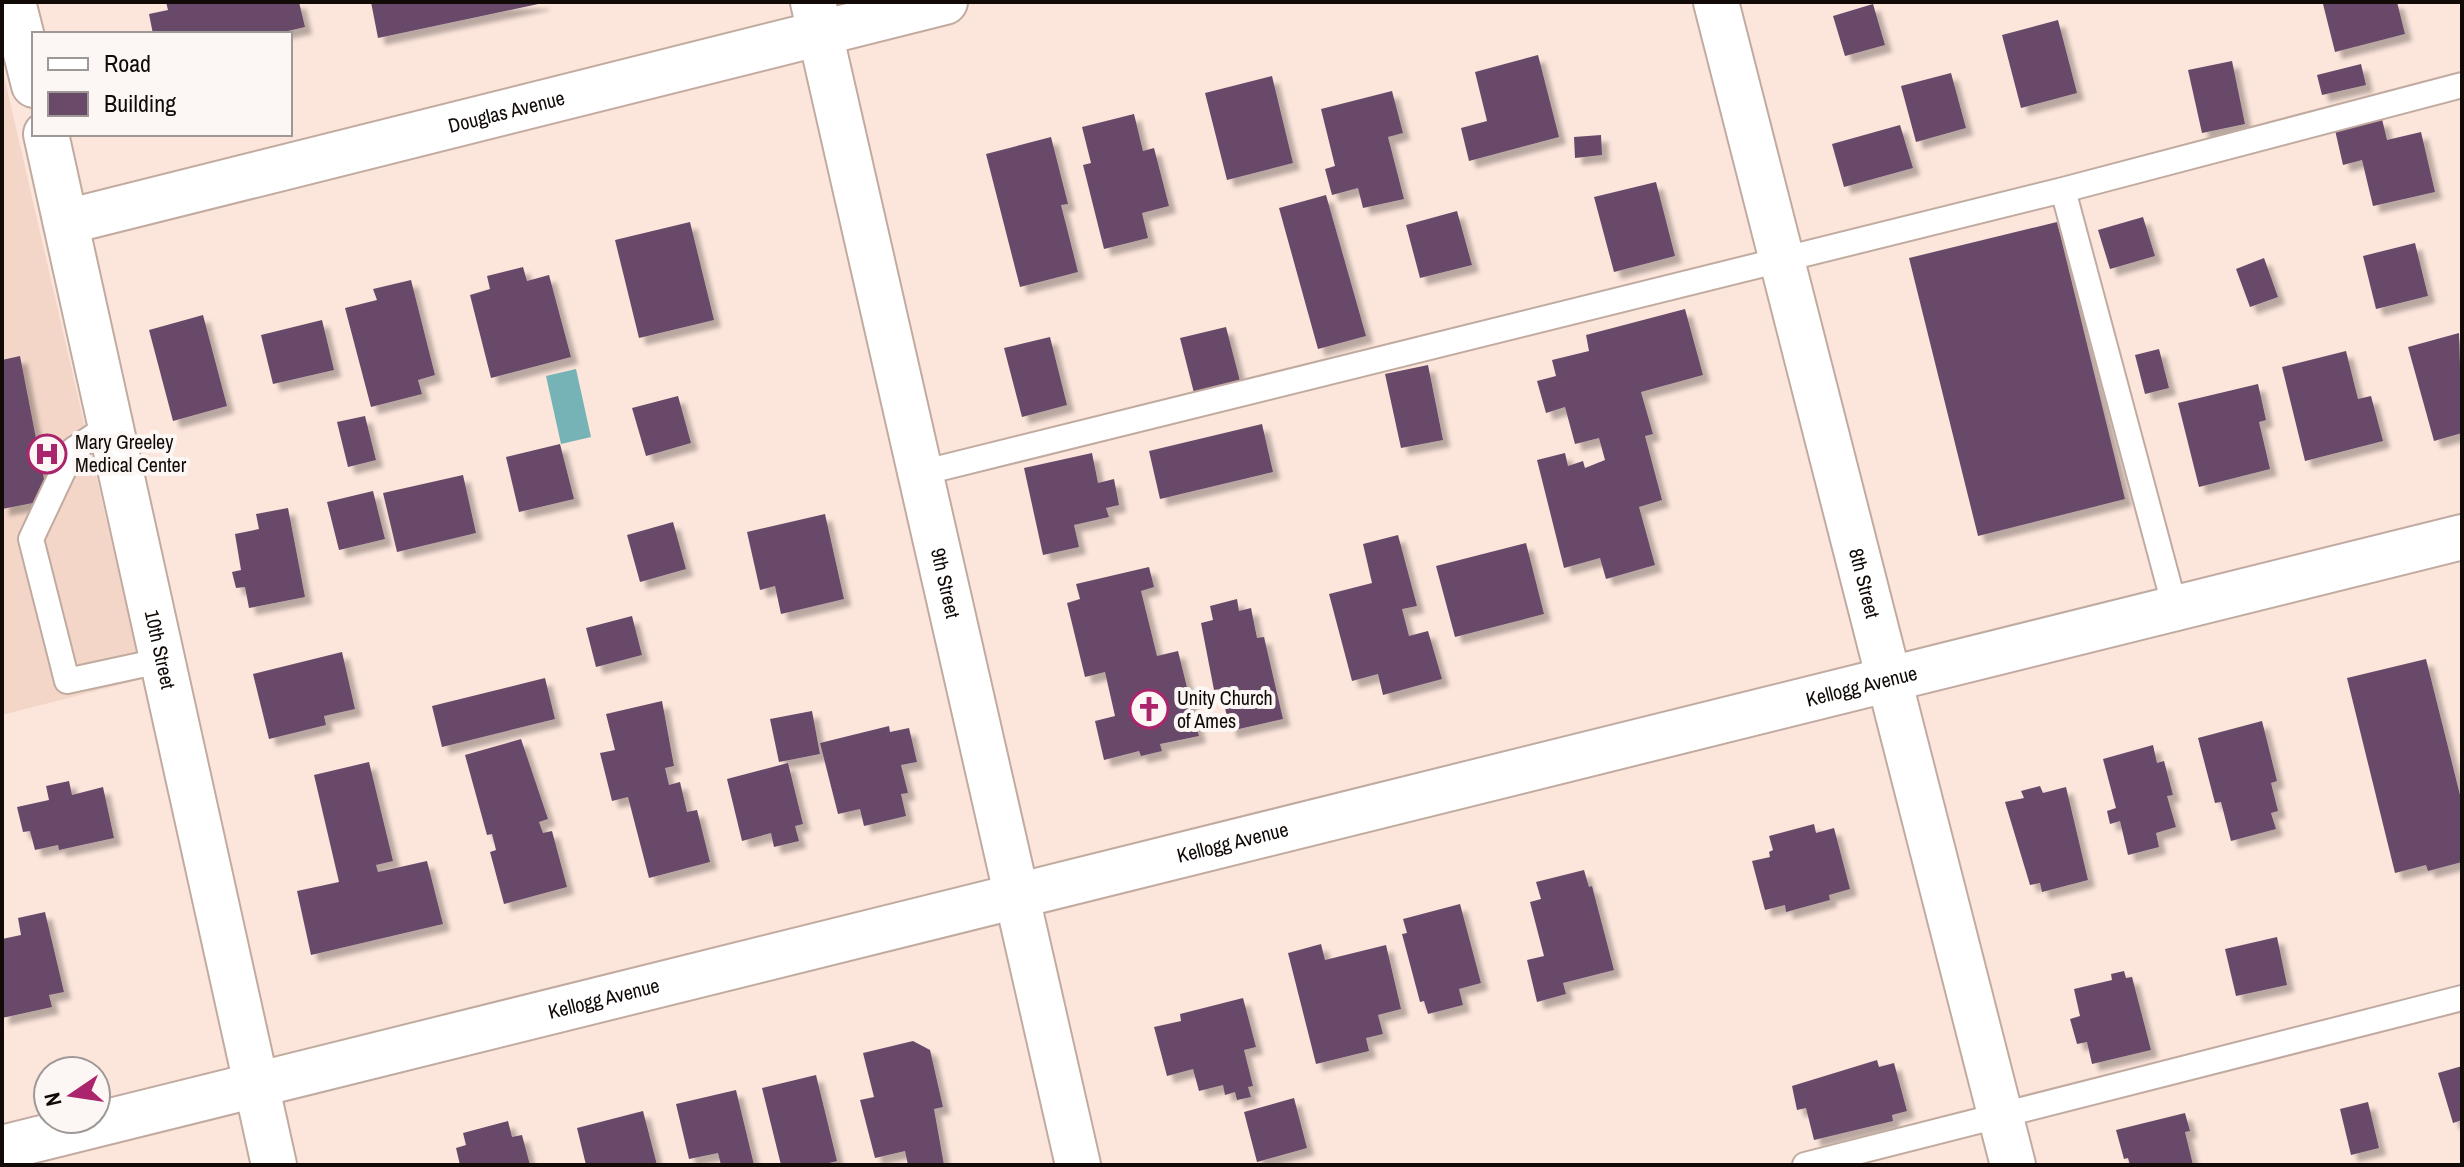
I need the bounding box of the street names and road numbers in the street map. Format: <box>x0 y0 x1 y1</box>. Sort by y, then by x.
street label: Douglas Avenue <box>445 84 567 139</box>
street label: 9th Street <box>925 545 967 621</box>
street label: 8th Street <box>1843 545 1887 621</box>
street label: 10th Street <box>139 607 182 692</box>
street label: Kellogg Avenue <box>1803 659 1920 712</box>
street label: Kellogg Avenue <box>1174 815 1291 869</box>
street label: Kellogg Avenue <box>545 971 662 1025</box>

